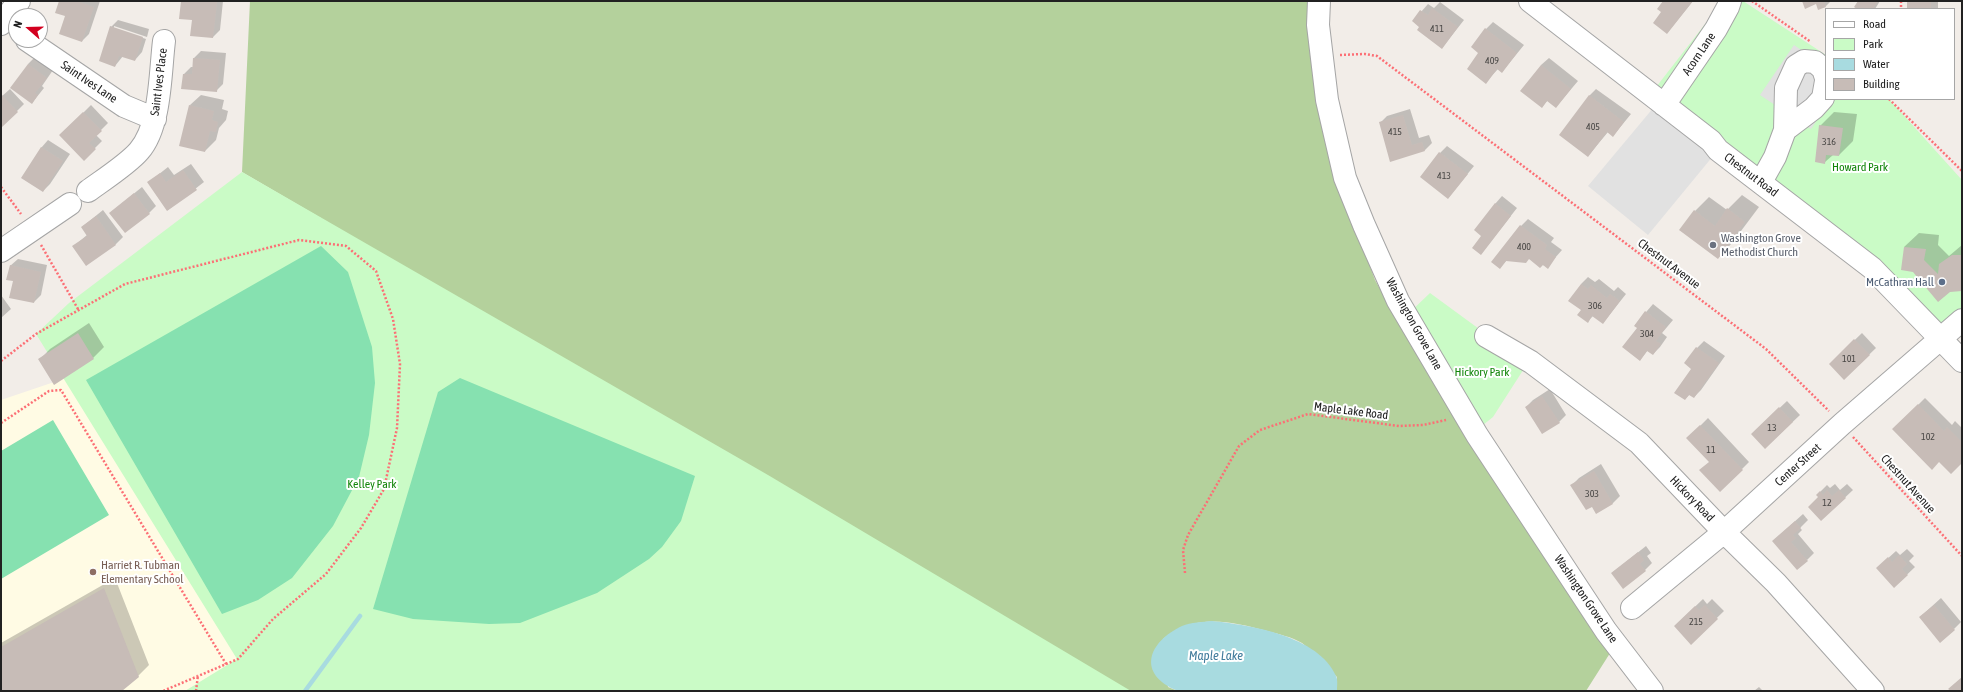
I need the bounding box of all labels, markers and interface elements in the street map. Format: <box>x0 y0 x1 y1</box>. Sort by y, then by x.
north arrow <box>8 8 48 48</box>
legend <box>1825 8 1955 100</box>
text: Road <box>1863 17 1886 31</box>
text: N <box>11 19 24 29</box>
house number: 411 <box>1430 23 1444 35</box>
street label: Acorn Lane <box>1679 30 1719 78</box>
text: Park <box>1863 37 1883 51</box>
street label: Saint Ives Place <box>148 47 170 117</box>
house number: 409 <box>1485 55 1499 67</box>
text: Water <box>1863 57 1889 71</box>
street label: Saint Ives Lane <box>58 58 120 106</box>
text: Building <box>1863 77 1900 91</box>
house number: 405 <box>1586 121 1600 133</box>
house number: 415 <box>1388 126 1402 138</box>
house number: 316 <box>1822 136 1836 148</box>
street label: Chestnut Road <box>1721 150 1781 200</box>
park label: Howard Park <box>1832 160 1888 174</box>
house number: 413 <box>1437 170 1451 182</box>
place label: Washington Grove Methodist Church <box>1721 231 1801 259</box>
street label: Chestnut Avenue <box>1635 236 1703 292</box>
marker: Washington Grove Methodist Church <box>1708 240 1718 250</box>
house number: 400 <box>1517 241 1531 253</box>
street label: Washington Grove Lane <box>1383 275 1445 373</box>
place label: McCathran Hall <box>1866 275 1934 289</box>
marker: McCathran Hall <box>1937 277 1947 287</box>
house number: 306 <box>1588 300 1602 312</box>
house number: 304 <box>1640 328 1654 340</box>
house number: 101 <box>1842 353 1856 365</box>
park label: Hickory Park <box>1454 365 1510 379</box>
street label: Maple Lake Road <box>1313 399 1389 423</box>
house number: 13 <box>1767 422 1777 434</box>
house number: 102 <box>1921 431 1935 443</box>
street label: Center Street <box>1772 441 1824 489</box>
house number: 11 <box>1706 444 1716 456</box>
street label: Chestnut Avenue <box>1878 452 1938 516</box>
street label: Hickory Road <box>1667 473 1717 525</box>
park label: Kelley Park <box>347 477 397 491</box>
house number: 303 <box>1585 488 1599 500</box>
house number: 12 <box>1822 497 1832 509</box>
street label: Washington Grove Lane <box>1551 552 1621 646</box>
place label: Harriet R. Tubman Elementary School <box>101 558 183 586</box>
marker: Harriet R. Tubman Elementary School <box>88 567 98 577</box>
house number: 215 <box>1689 616 1703 628</box>
water label: Maple Lake <box>1189 648 1243 664</box>

